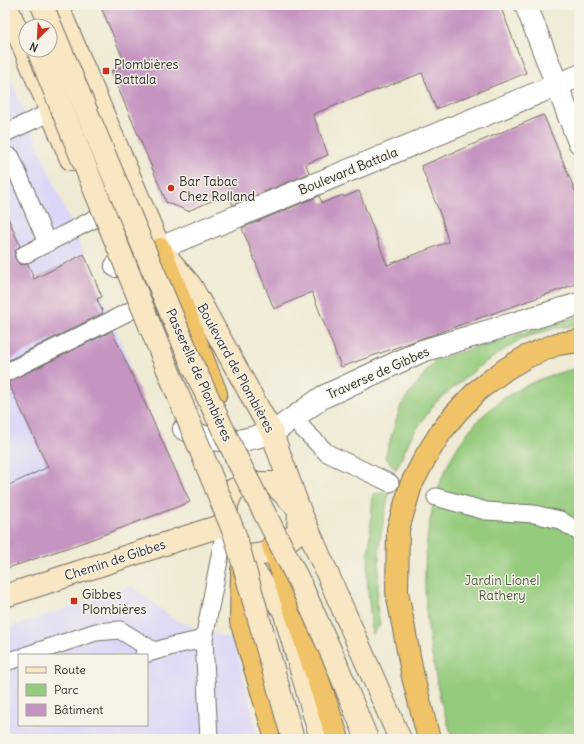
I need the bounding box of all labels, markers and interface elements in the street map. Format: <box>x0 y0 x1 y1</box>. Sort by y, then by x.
north arrow <box>18 18 58 58</box>
text: N <box>28 39 40 55</box>
place label: Plombières Battala <box>114 56 178 88</box>
marker: Plombières Battala <box>101 66 111 76</box>
street label: Boulevard Battala <box>296 143 400 199</box>
place label: Bar Tabac Chez Rolland <box>179 173 256 205</box>
marker: Bar Tabac Chez Rolland <box>166 183 176 193</box>
street label: Boulevard de Plombières <box>193 300 279 436</box>
street label: Passerelle de Plombières <box>162 306 236 444</box>
street label: Traverse de Gibbes <box>324 343 432 403</box>
street label: Chemin de Gibbes <box>62 536 168 584</box>
park label: Jardin Lionel Rathery <box>464 572 540 604</box>
place label: Gibbes Plombières <box>82 586 146 618</box>
marker: Gibbes Plombières <box>69 596 79 606</box>
legend <box>18 654 148 726</box>
text: Route <box>54 662 86 677</box>
text: Parc <box>54 682 79 697</box>
text: Bâtiment <box>54 702 103 717</box>

